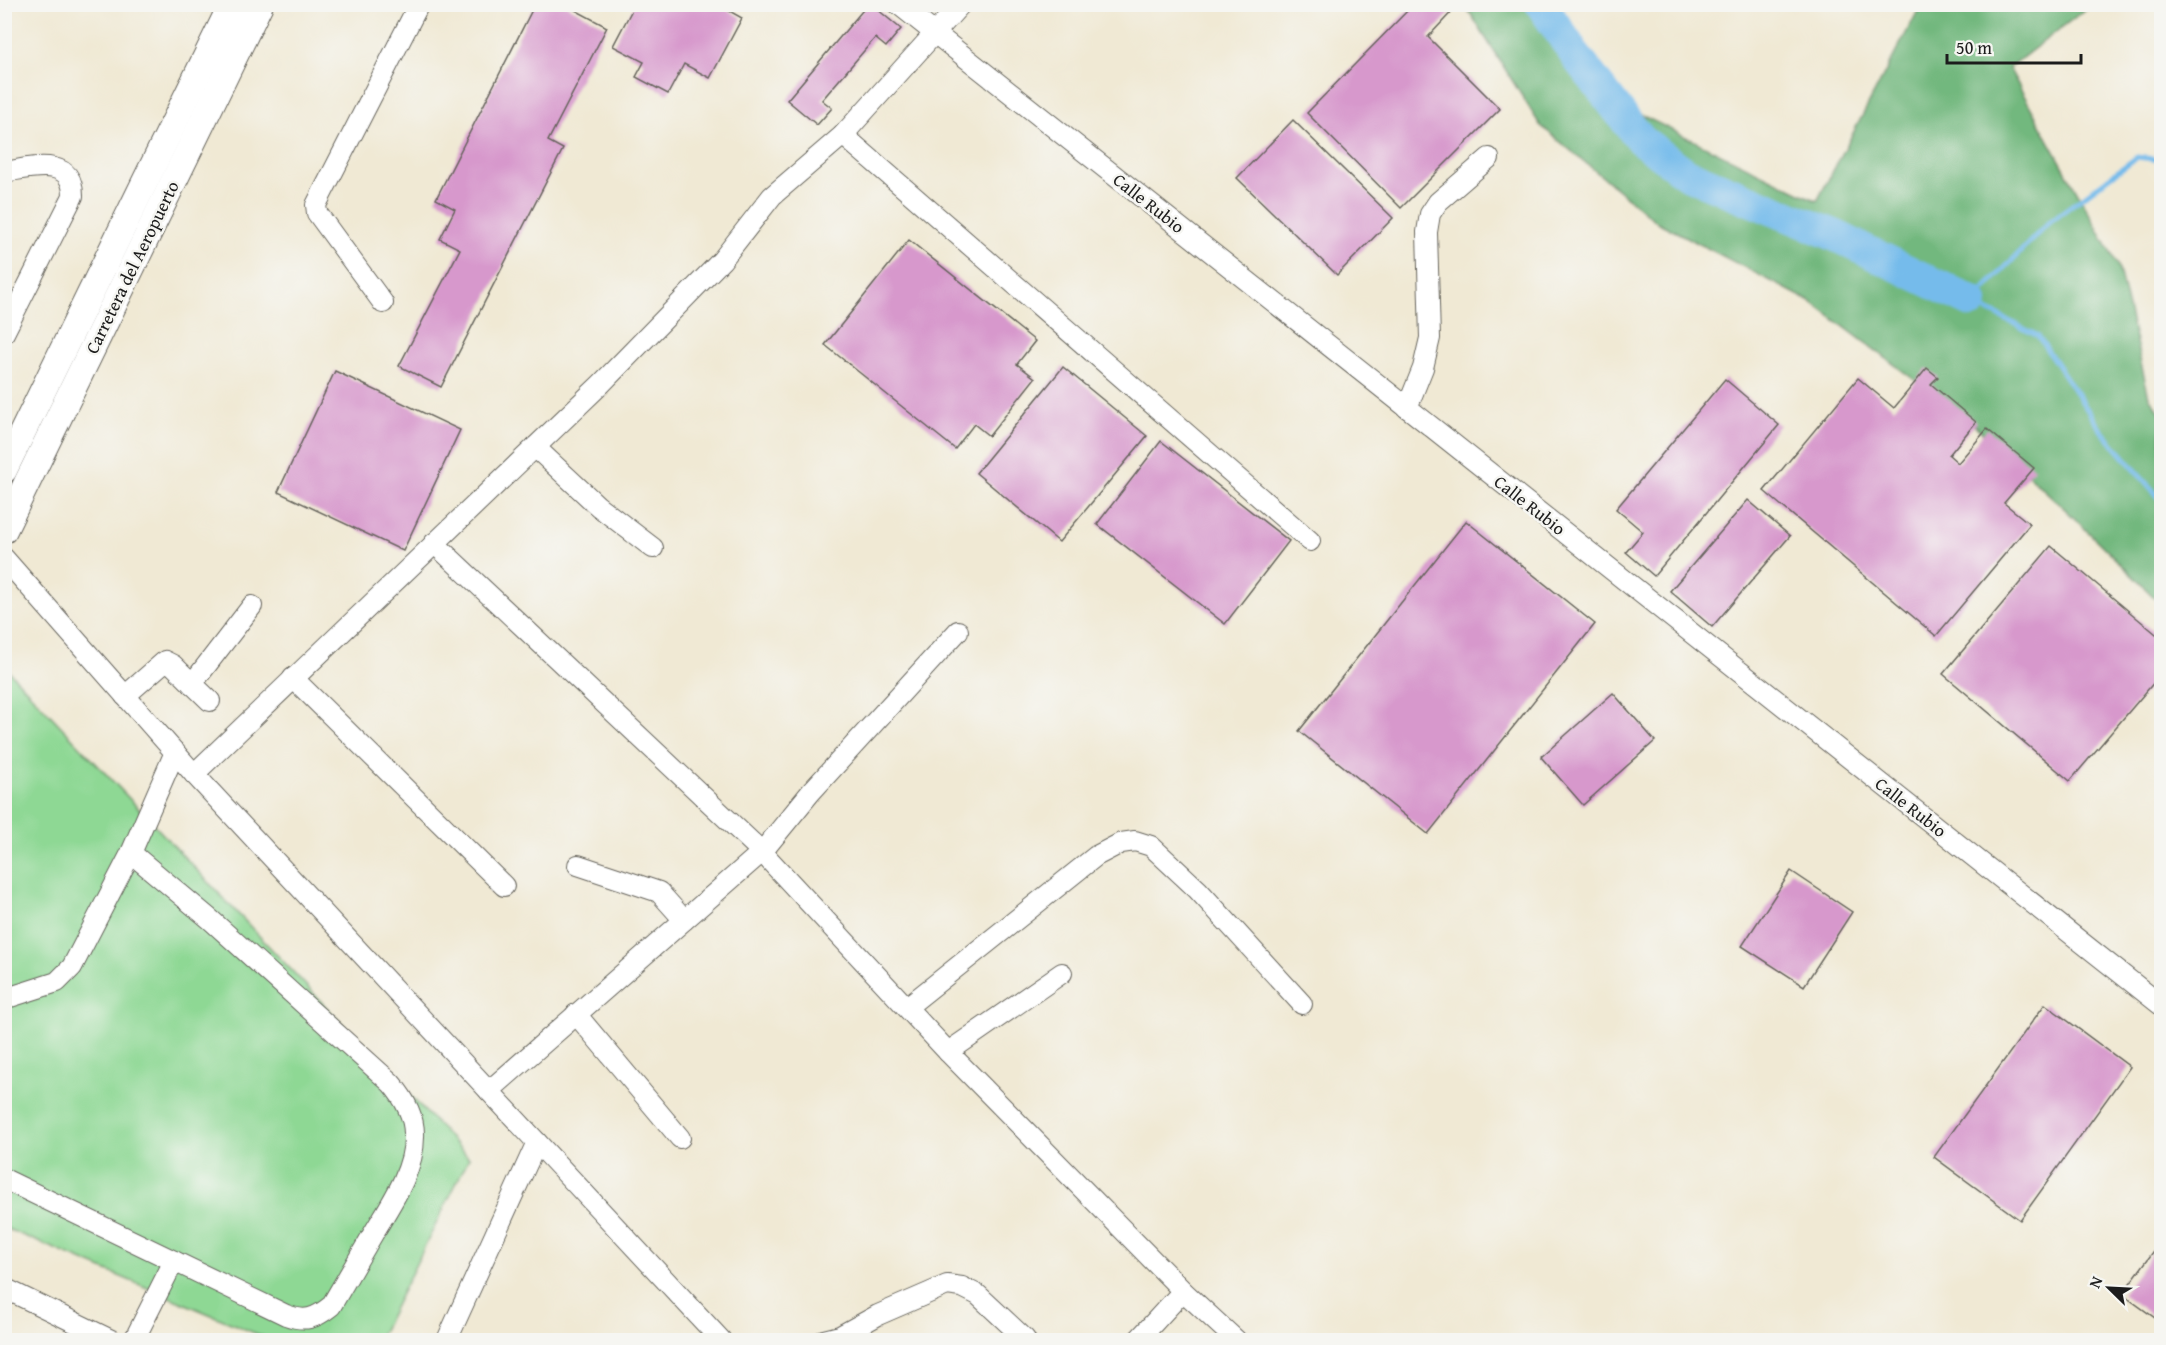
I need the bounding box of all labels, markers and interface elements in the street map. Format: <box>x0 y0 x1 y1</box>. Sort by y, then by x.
scale bar <box>1947 27 2080 65</box>
text: 50 m <box>1956 34 1992 61</box>
street label: Calle Rubio <box>1107 166 1191 240</box>
street label: Carretera del Aeropuerto <box>78 176 186 358</box>
street label: Calle Rubio <box>1488 468 1572 542</box>
street label: Calle Rubio <box>1869 770 1953 844</box>
north arrow <box>2079 1258 2139 1318</box>
text: N <box>2082 1272 2109 1292</box>

